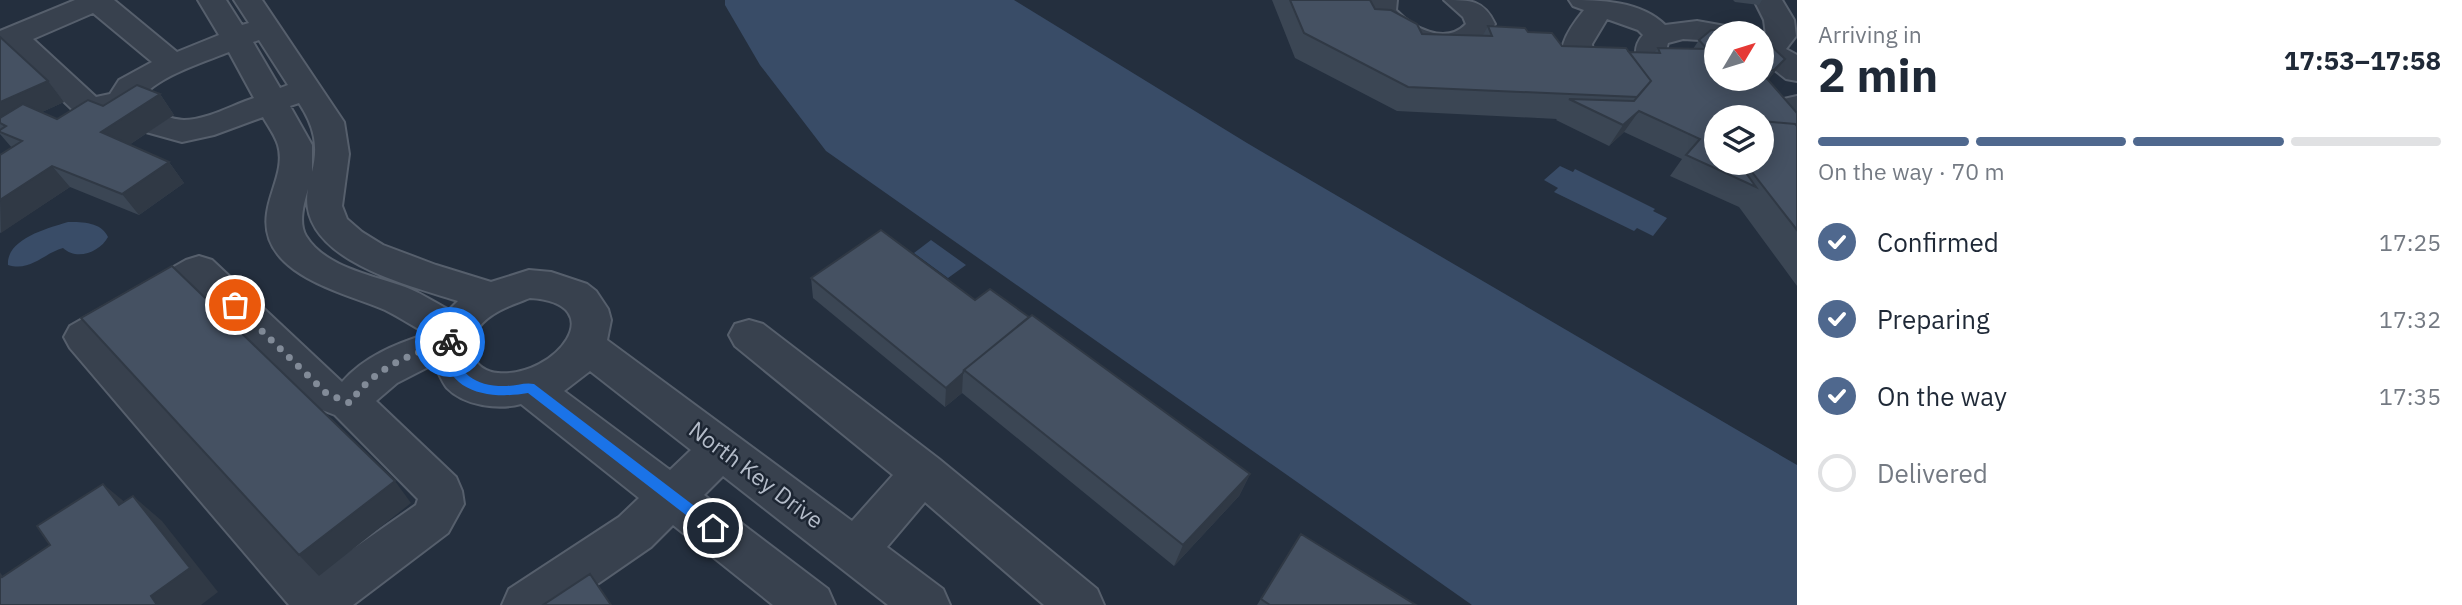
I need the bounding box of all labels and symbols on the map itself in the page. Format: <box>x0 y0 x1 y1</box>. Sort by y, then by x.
north arrow <box>1704 21 1774 91</box>
pin <box>205 275 265 335</box>
courier <box>415 307 485 377</box>
street label: North Key Drive <box>683 414 830 535</box>
pin <box>683 498 743 558</box>

